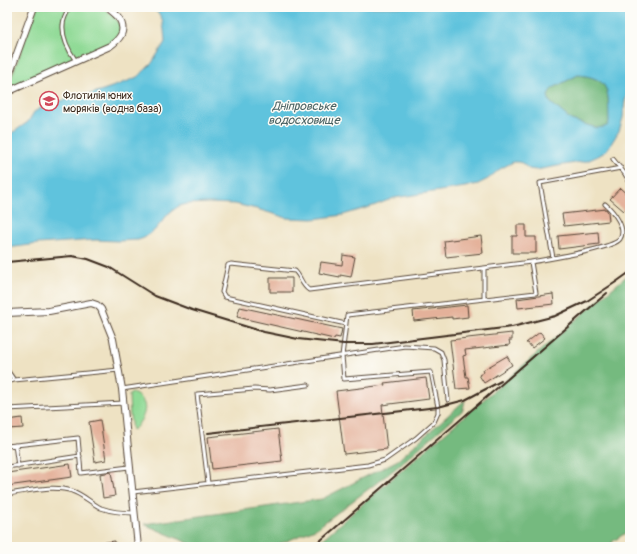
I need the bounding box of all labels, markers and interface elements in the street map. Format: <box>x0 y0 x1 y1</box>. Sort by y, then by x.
place label: Флотилія юних моряків (водна база) <box>63 89 162 115</box>
school or university icon: Флотилія юних моряків (водна база) <box>38 90 60 112</box>
water label: Дніпровське водосховище <box>268 99 341 128</box>

